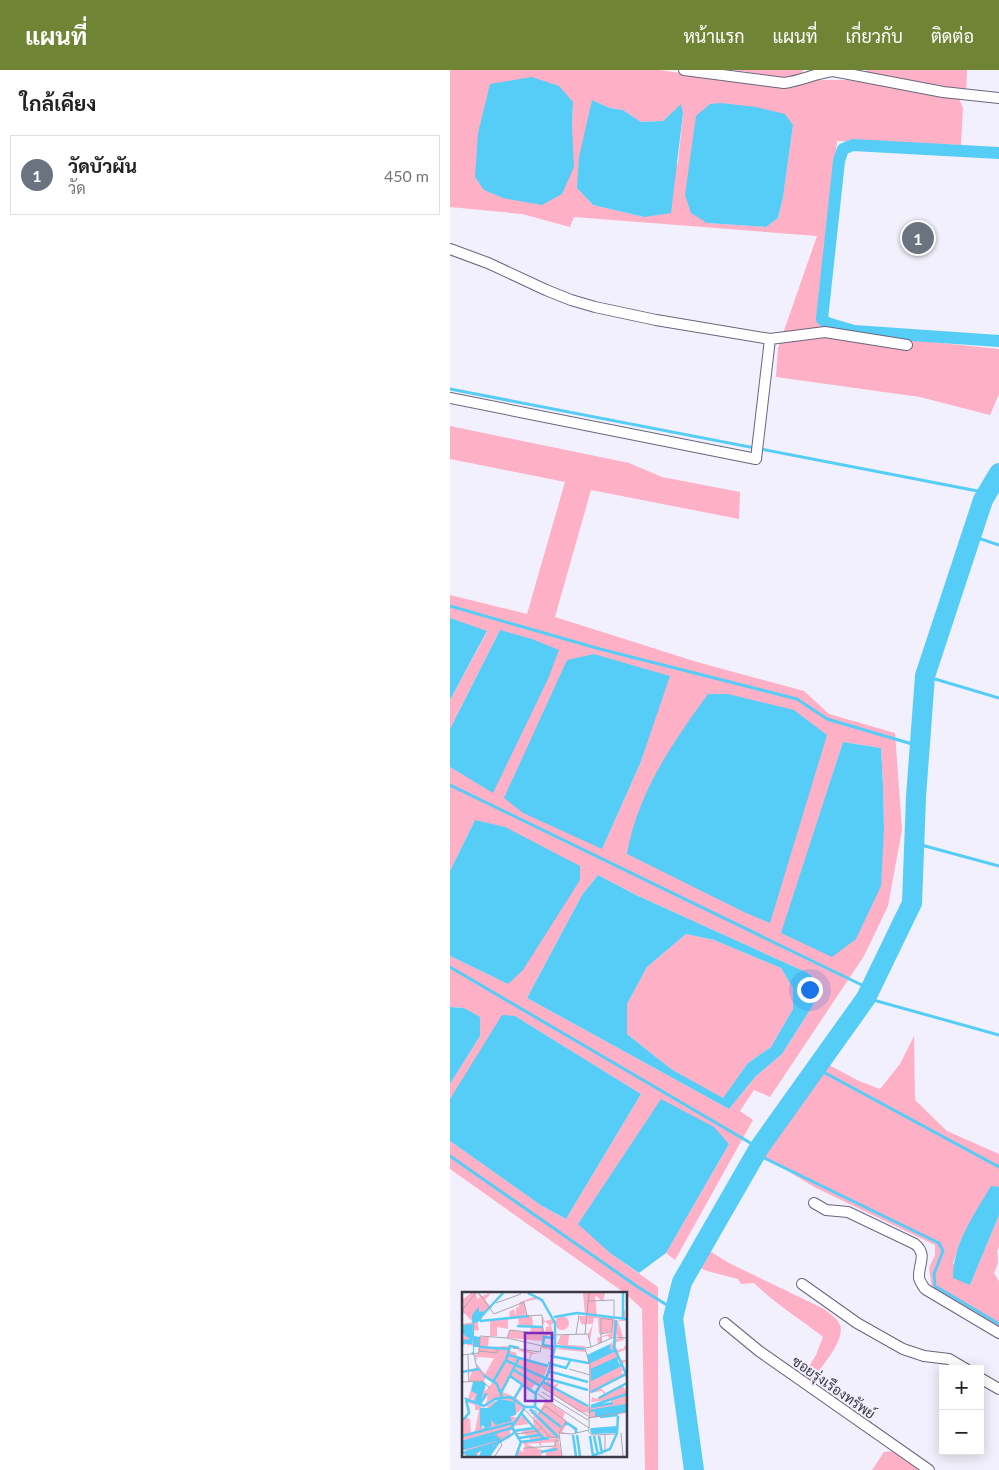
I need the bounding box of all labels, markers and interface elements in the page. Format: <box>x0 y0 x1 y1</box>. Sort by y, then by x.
text: แผนที่ <box>25 21 87 50</box>
text: หน้าแรก <box>683 25 745 47</box>
text: แผนที่ <box>773 25 817 47</box>
text: เกี่ยวกับ <box>845 25 903 47</box>
text: ติดต่อ <box>931 25 974 47</box>
text: ใกล้เคียง <box>20 90 96 115</box>
text: วัดบัวผัน <box>68 154 137 177</box>
text: 1 <box>32 166 42 185</box>
text: 450 m <box>384 166 429 185</box>
text: วัด <box>68 178 86 197</box>
pin: 1 <box>902 219 934 257</box>
your location <box>797 977 823 1003</box>
inset map <box>462 1292 628 1458</box>
street label: ซอยรุ่งเรืองทรัพย์ <box>788 1352 879 1424</box>
map controls <box>939 1365 984 1455</box>
button: + <box>939 1365 984 1410</box>
button: − <box>939 1410 984 1455</box>

